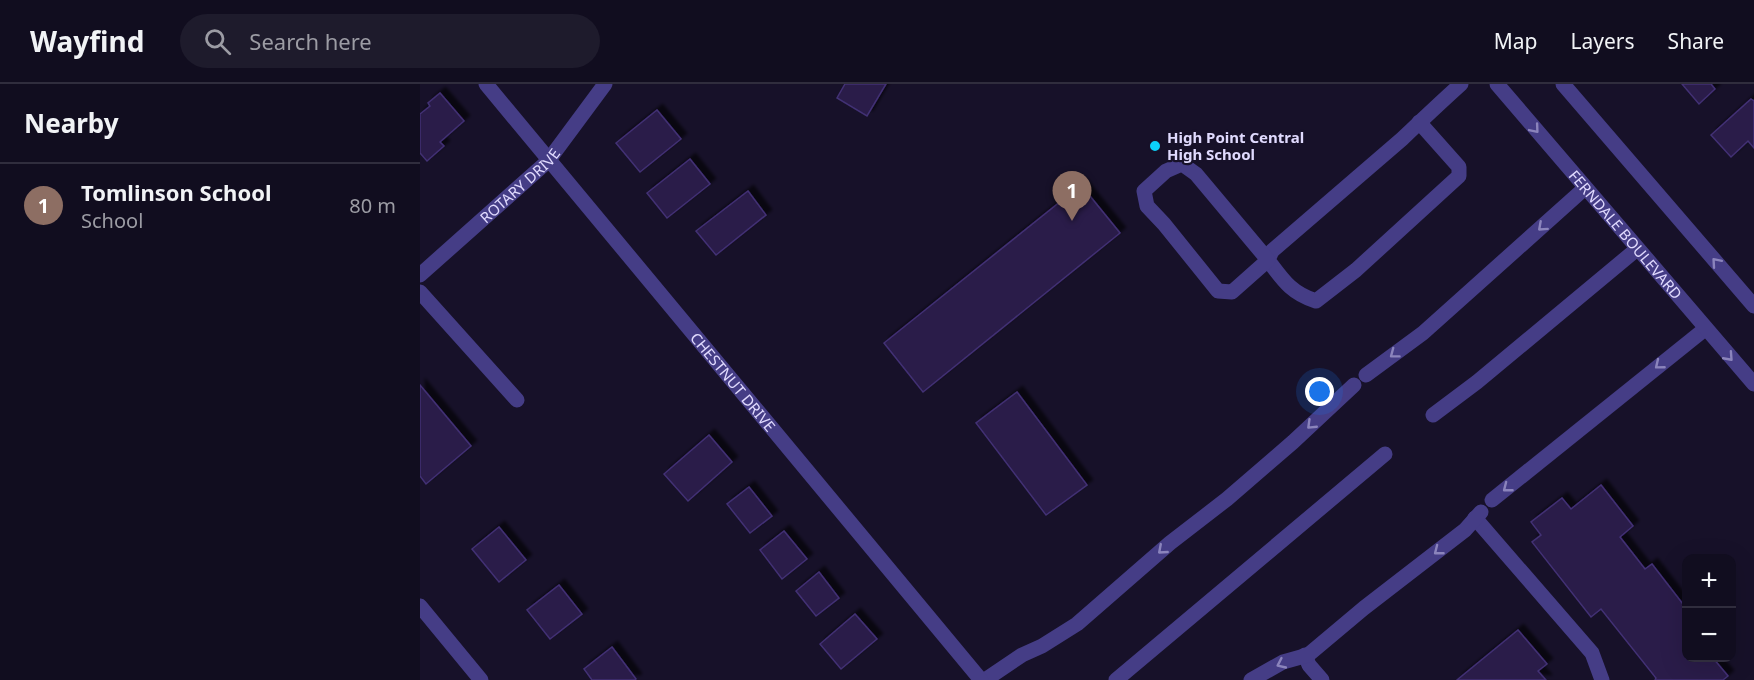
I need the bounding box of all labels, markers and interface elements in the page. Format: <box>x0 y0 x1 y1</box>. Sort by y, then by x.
search box <box>180 14 600 68</box>
text: Wayfind <box>30 22 144 60</box>
icon: search <box>201 25 234 58</box>
text: Search here <box>249 26 372 56</box>
text: Map <box>1494 27 1538 55</box>
text: Layers <box>1571 27 1635 55</box>
text: Share <box>1668 27 1724 55</box>
text: Nearby <box>24 105 119 141</box>
one-way arrow <box>1527 122 1538 133</box>
place label: High Point Central High School <box>1167 127 1304 164</box>
marker: High Point Central High School <box>1148 139 1162 153</box>
street label: ROTARY DRIVE <box>475 144 564 227</box>
street label: FERNDALE BOULEVARD <box>1565 165 1687 303</box>
pin: 1 <box>1052 172 1092 221</box>
text: Tomlinson School <box>81 177 271 207</box>
text: 1 <box>38 192 49 219</box>
text: 80 m <box>349 192 396 219</box>
text: School <box>81 207 143 234</box>
one-way arrow <box>1538 220 1548 231</box>
one-way arrow <box>1712 258 1723 269</box>
street label: CHESTNUT DRIVE <box>686 328 780 435</box>
one-way arrow <box>1390 347 1401 358</box>
one-way arrow <box>1722 350 1733 361</box>
one-way arrow <box>1655 358 1666 369</box>
your location <box>1305 377 1334 406</box>
one-way arrow <box>1307 418 1318 429</box>
one-way arrow <box>1503 480 1514 491</box>
one-way arrow <box>1158 543 1169 554</box>
one-way arrow <box>1433 543 1444 554</box>
map controls <box>1682 554 1736 662</box>
button: + <box>1682 554 1736 608</box>
button: − <box>1682 608 1736 662</box>
one-way arrow <box>1276 656 1287 668</box>

